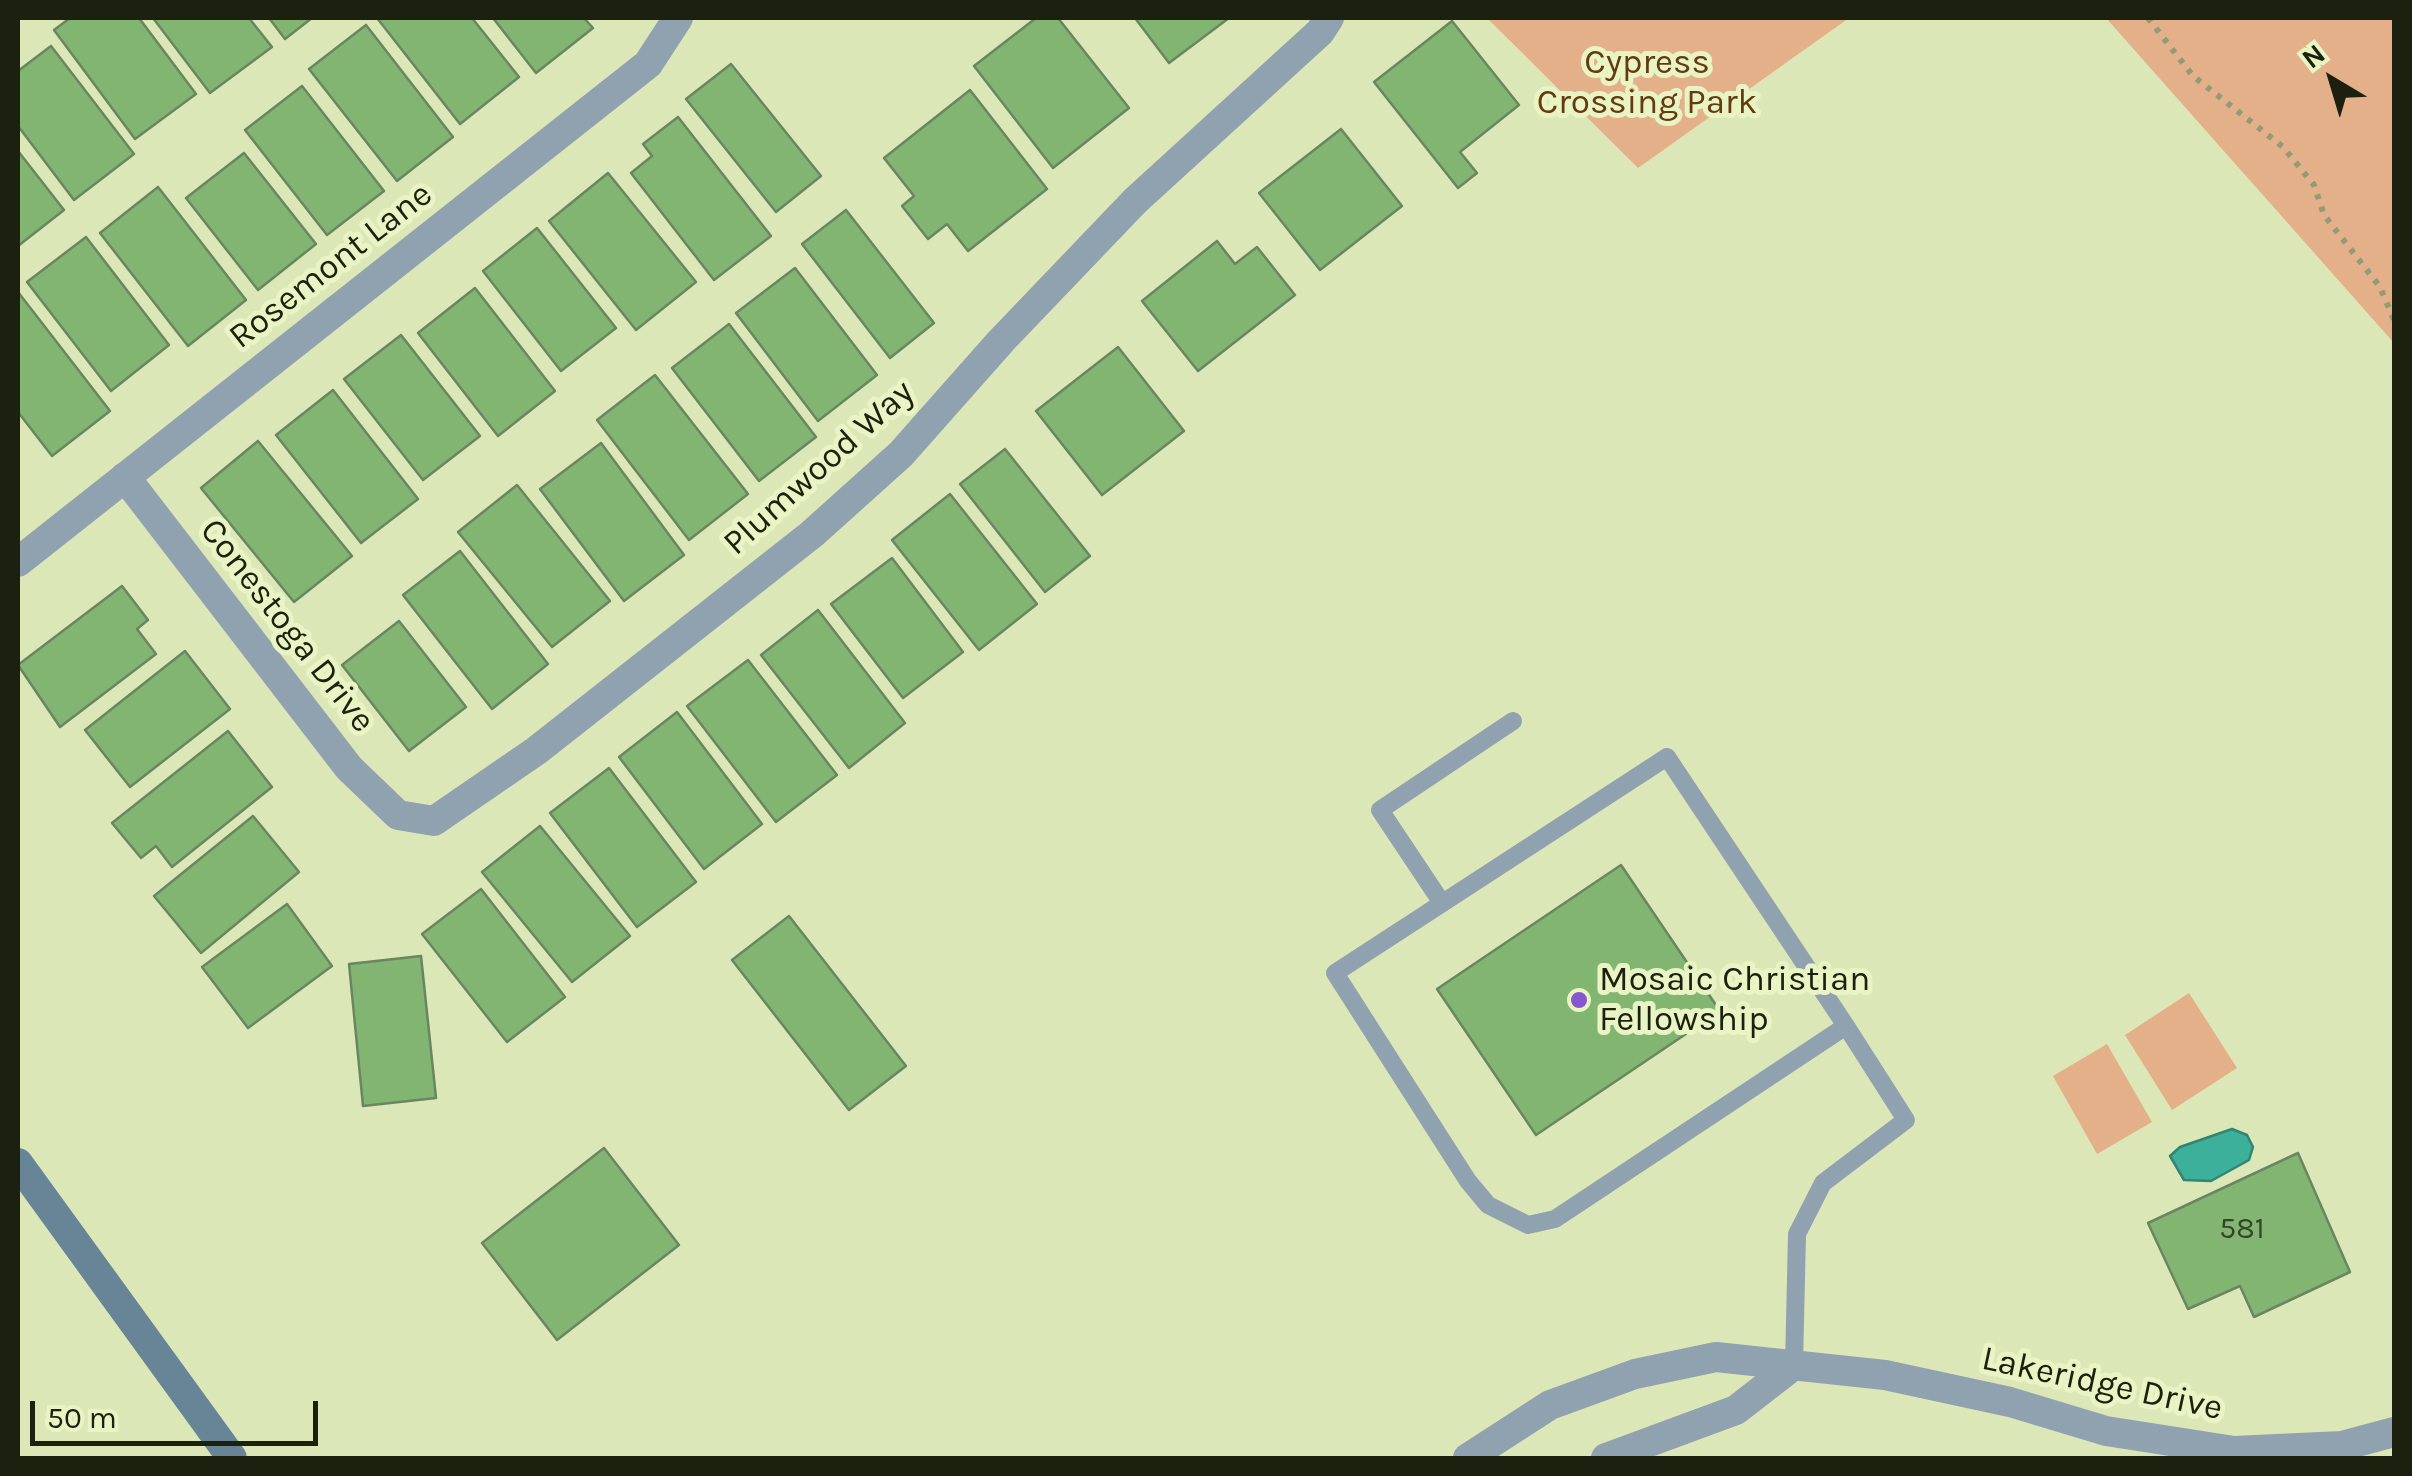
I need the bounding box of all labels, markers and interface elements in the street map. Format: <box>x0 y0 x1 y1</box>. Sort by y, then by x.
north arrow <box>2282 30 2382 130</box>
text: N <box>2295 37 2331 75</box>
park label: Cypress Crossing Park <box>1537 42 1757 124</box>
street label: Rosemont Lane <box>221 174 441 358</box>
street label: Plumwood Way <box>715 372 923 564</box>
street label: Conestoga Drive <box>191 511 383 741</box>
place label: Mosaic Christian Fellowship <box>1599 959 1870 1041</box>
marker: Mosaic Christian Fellowship <box>1568 989 1590 1011</box>
house number: 581 <box>2219 1211 2265 1247</box>
street label: Lakeridge Drive <box>1978 1338 2226 1430</box>
scale bar <box>35 1381 322 1443</box>
text: 50 m <box>47 1400 117 1436</box>

